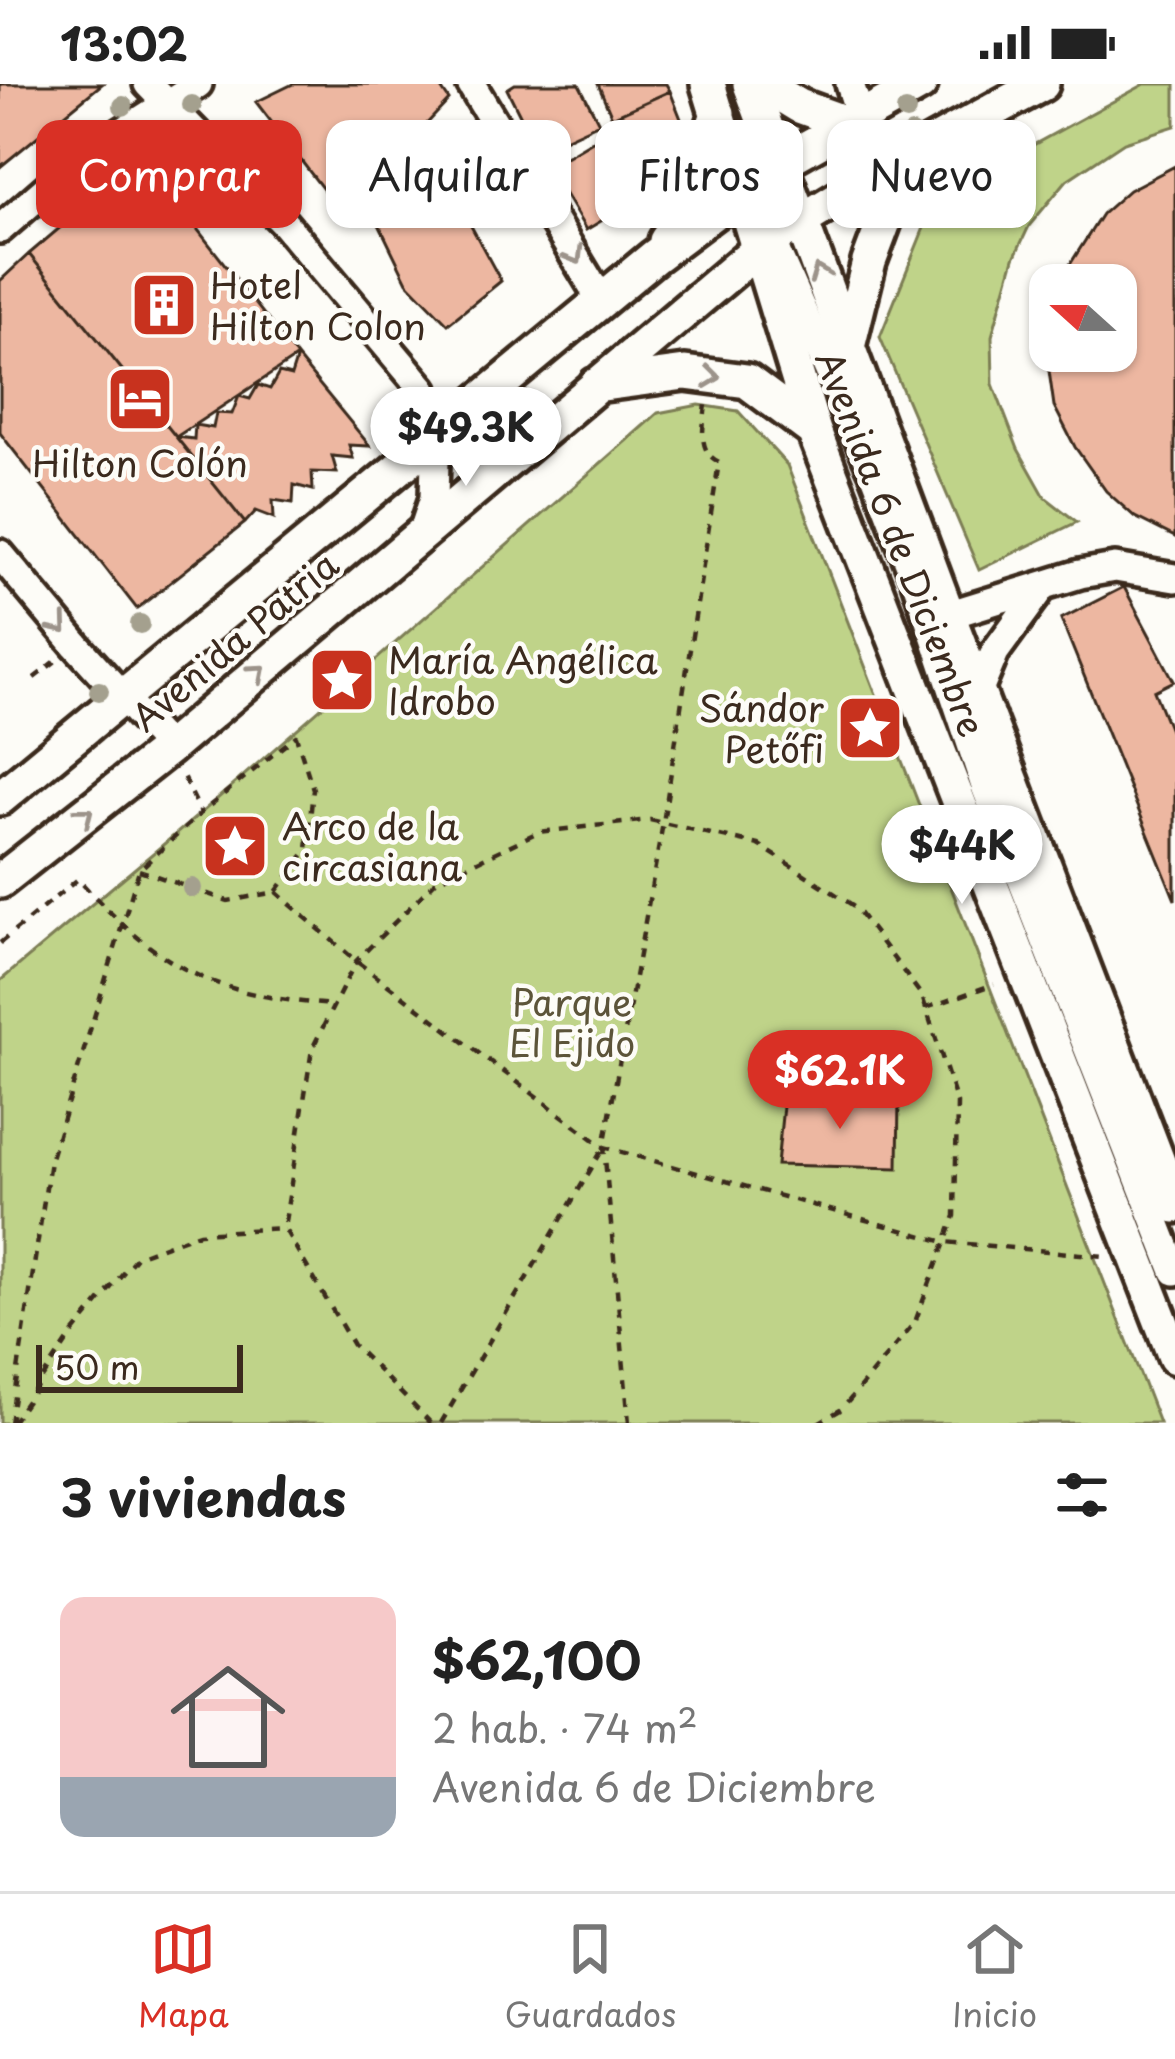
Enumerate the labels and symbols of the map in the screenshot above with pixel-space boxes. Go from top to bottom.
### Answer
one-way arrow [561,243,583,265]
place label: Hotel Hilton Colon [210,257,426,352]
one-way arrow [809,263,834,284]
north arrow [1029,264,1137,372]
building icon: Hotel Hilton Colon [129,270,199,340]
street label: Avenida 6 de Diciembre [803,342,1001,744]
one-way arrow [702,363,722,389]
hotel icon: Hilton Colón [105,364,175,434]
pin: $49.3K [368,387,564,489]
place label: Hilton Colón [32,435,248,489]
street label: Avenida Patria [119,537,350,743]
one-way arrow [45,612,67,634]
place label: María Angélica Idrobo [388,632,658,727]
place icon: María Angélica Idrobo [307,645,377,715]
one-way arrow [244,665,266,686]
place label: Sándor Petőfi [699,680,825,775]
place icon: Sándor Petőfi [835,693,905,763]
place label: Arco de la circasiana [282,798,462,893]
pin: $44K [891,805,1033,907]
one-way arrow [71,808,93,829]
place icon: Arco de la circasiana [200,811,270,881]
park label: Parque El Ejido [509,974,635,1069]
pin: $62.1K [742,1030,938,1132]
scale bar [36,1339,243,1392]

